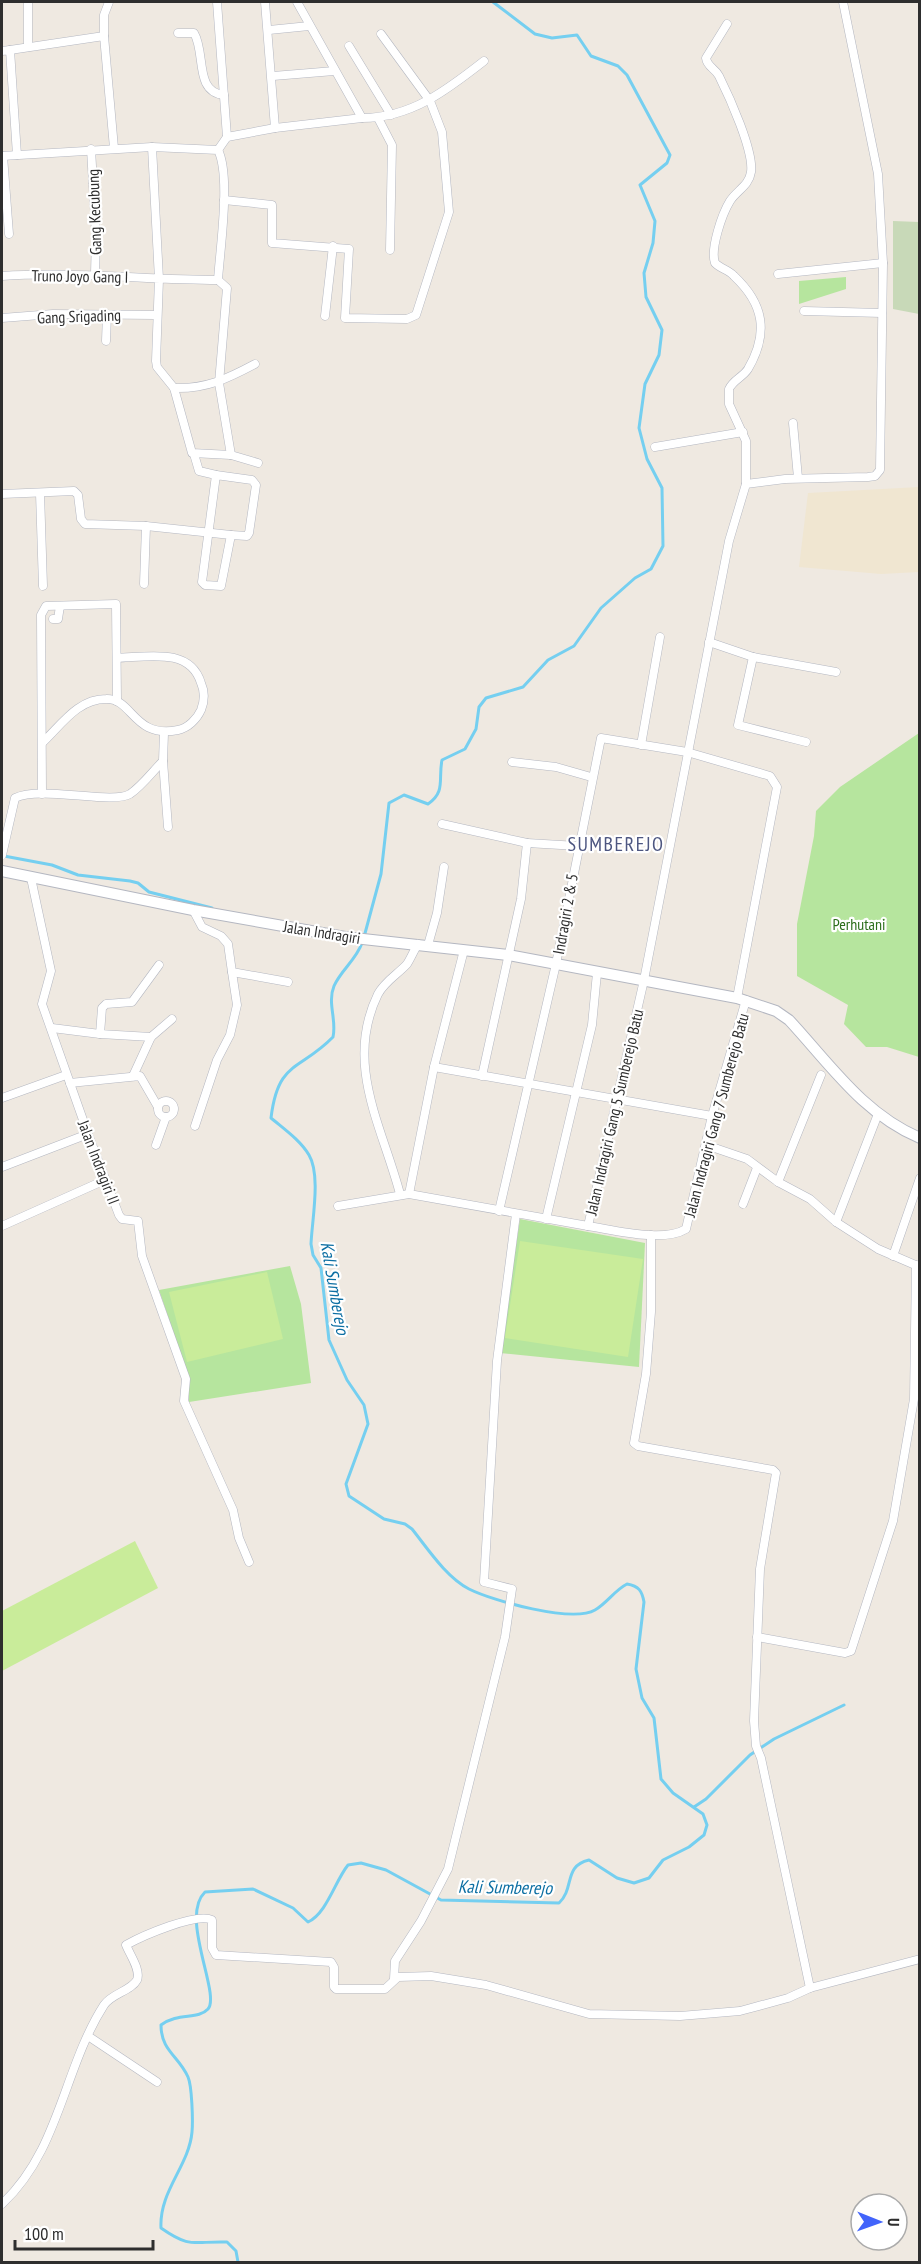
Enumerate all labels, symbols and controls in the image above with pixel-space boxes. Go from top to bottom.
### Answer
street label: Gang Kecubung [83,169,105,255]
street label: Truno Joyo Gang I [31,265,129,287]
street label: Gang Srigading [37,305,121,327]
district label: SUMBEREJO [567,831,665,857]
street label: Indragiri 2 & 5 [548,872,582,956]
park label: Perhutani [832,914,886,934]
street label: Jalan Indragiri [281,916,362,948]
street label: Jalan Indragiri Gang 5 Sumberejo Batu [580,1007,647,1218]
street label: Jalan Indragiri Gang 7 Sumberejo Batu [679,1011,753,1220]
street label: Jalan Indragiri II [73,1116,124,1207]
water label: Kali Sumberejo [316,1240,355,1338]
water label: Kali Sumberejo [458,1875,553,1899]
north arrow [849,2192,909,2252]
scale bar [15,2213,153,2251]
text: U [884,2218,904,2227]
text: 100 m [24,2222,64,2245]

